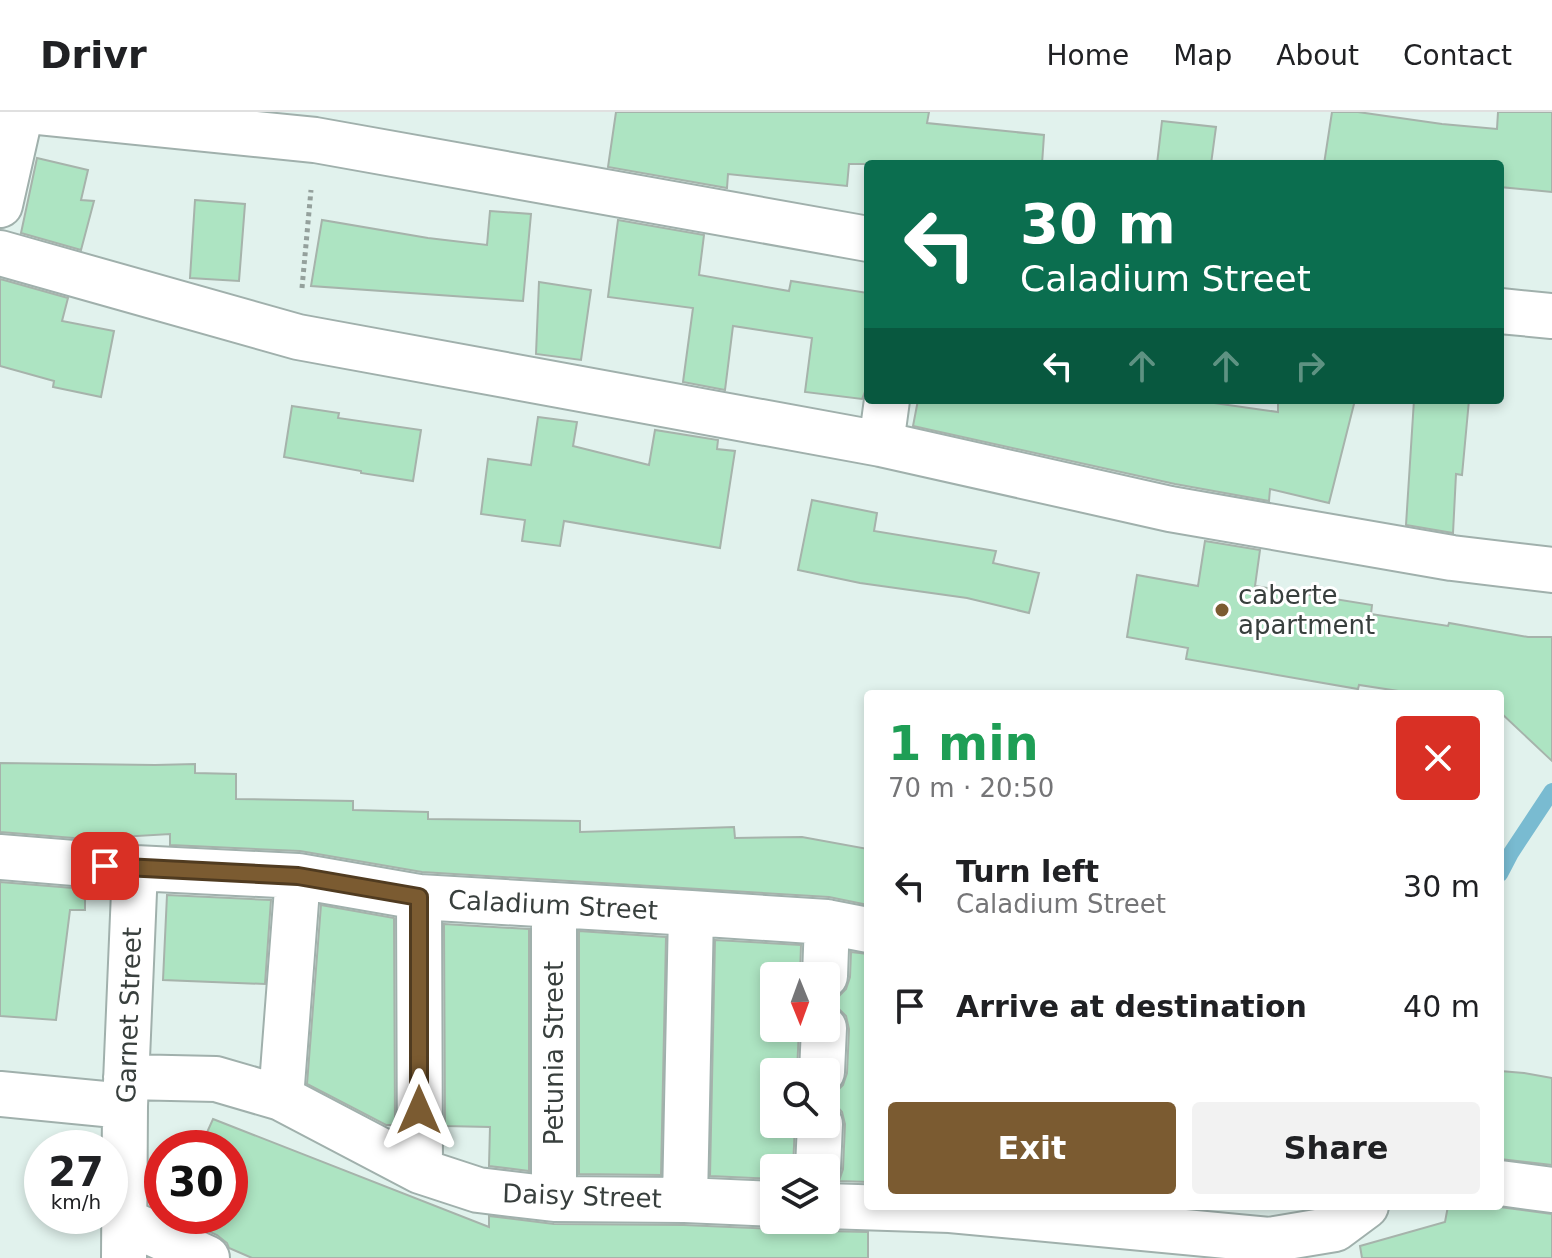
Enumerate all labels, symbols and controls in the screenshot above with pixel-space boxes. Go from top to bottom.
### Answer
text: Drivr [40,33,147,77]
text: Home [1046,39,1129,72]
text: Map [1173,39,1232,72]
text: About [1276,39,1359,72]
text: Contact [1403,39,1512,72]
text: 30 m [1020,191,1176,256]
icon: left [888,192,992,296]
text: Caladium Street [1020,258,1311,299]
icon: left [1036,344,1080,388]
icon: ahead [1120,344,1164,388]
icon: ahead [1204,344,1248,388]
icon: right [1288,344,1332,388]
place label: caberte apartment [1238,580,1375,640]
marker: caberte apartment [1213,601,1231,619]
text: 1 min [888,715,1039,771]
button: close [1396,716,1480,800]
text: 70 m · 20:50 [888,773,1054,803]
pin [71,832,139,900]
icon: arrive [83,844,127,888]
text: Turn left [956,854,1099,889]
icon: left [888,864,932,908]
text: 30 m [1403,869,1480,904]
street label: Caladium Street [447,885,659,925]
text: Caladium Street [956,889,1166,919]
street label: Garnet Street [111,926,147,1104]
street label: Petunia Street [539,961,569,1145]
north arrow [760,962,840,1042]
map controls [760,962,840,1234]
icon: arrive [888,984,932,1028]
text: Arrive at destination [956,989,1307,1024]
text: 40 m [1403,989,1480,1024]
button: search [760,1058,840,1138]
position arrow [377,1068,461,1152]
button: Exit [888,1102,1176,1194]
button: Share [1192,1102,1480,1194]
speed limit sign: 30 [144,1130,248,1234]
text: 27 [48,1149,104,1195]
button: layers [760,1154,840,1234]
street label: Daisy Street [502,1178,662,1214]
text: km/h [51,1190,101,1214]

